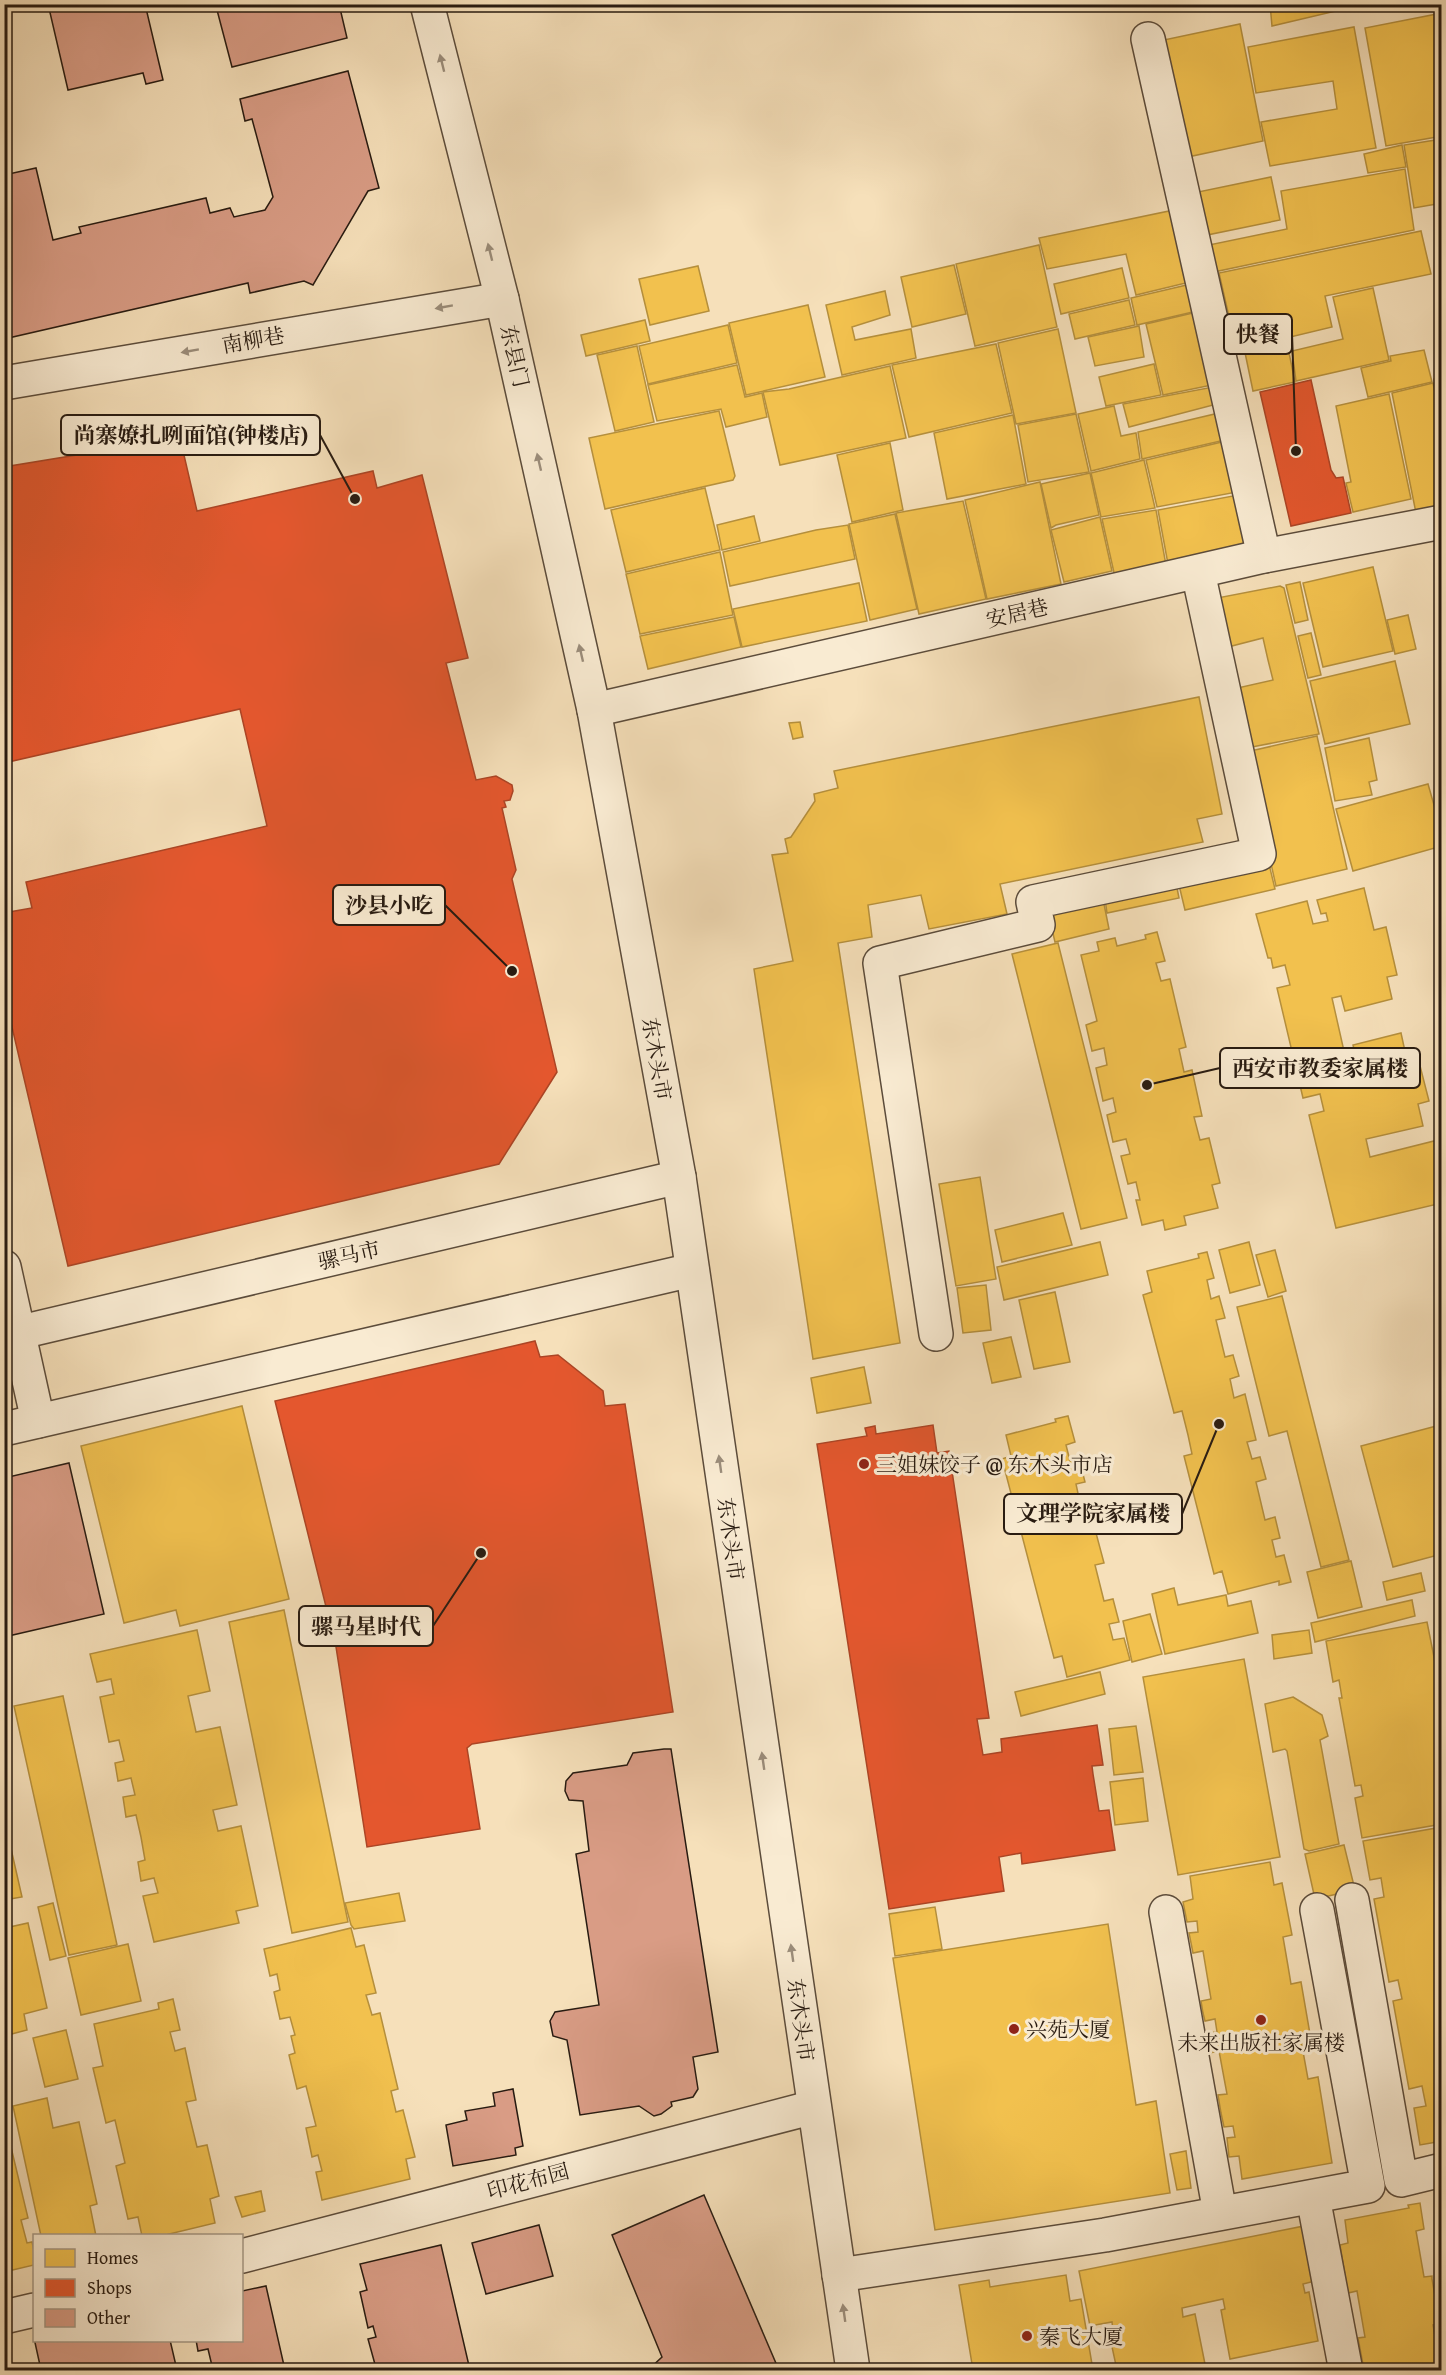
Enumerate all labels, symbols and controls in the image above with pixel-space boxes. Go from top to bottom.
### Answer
one-way arrow [437,54,447,72]
one-way arrow [485,243,495,261]
one-way arrow [435,303,454,312]
callout: 快餐 [1224,314,1292,354]
text: 快餐 [1236,318,1280,350]
street label: 南柳巷 [219,319,287,361]
street label: 东县门 [493,322,537,390]
one-way arrow [180,347,199,356]
callout: 尚寨嫽扎咧面馆(钟楼店) [61,415,320,455]
text: 尚寨嫽扎咧面馆(钟楼店) [74,419,308,451]
one-way arrow [533,453,543,472]
street label: 安居巷 [983,591,1051,635]
one-way arrow [576,643,585,662]
callout: 沙县小吃 [333,885,445,925]
text: 沙县小吃 [345,889,433,921]
street label: 东木头市 [634,1015,680,1103]
callout: 西安市教委家属楼 [1220,1048,1420,1088]
text: 西安市教委家属楼 [1232,1052,1408,1084]
street label: 骡马市 [315,1233,383,1277]
place label: 三姐妹饺子 @ 东木头市店 [876,1449,1113,1480]
one-way arrow [716,1454,725,1473]
marker: 三姐妹饺子 @ 东木头市店 [857,1457,871,1471]
callout: 文理学院家属楼 [1004,1494,1182,1534]
street label: 东木头市 [710,1495,752,1583]
text: 文理学院家属楼 [1016,1497,1170,1529]
callout: 骡马星时代 [299,1606,433,1646]
text: 骡马星时代 [311,1610,421,1642]
one-way arrow [759,1751,768,1770]
one-way arrow [787,1944,796,1963]
street label: 东木头市 [780,1976,822,2064]
marker: 未来出版社家属楼 [1254,2013,1268,2027]
place label: 兴苑大厦 [1026,2014,1110,2045]
marker: 兴苑大厦 [1007,2022,1021,2036]
place label: 未来出版社家属楼 [1177,2027,1345,2058]
street label: 印花布园 [483,2155,573,2207]
legend [33,2234,243,2342]
text: Homes [87,2244,138,2271]
text: Shops [87,2274,132,2301]
one-way arrow [840,2303,849,2322]
text: Other [87,2304,131,2331]
place label: 秦飞大厦 [1039,2321,1123,2352]
marker: 秦飞大厦 [1020,2329,1034,2343]

